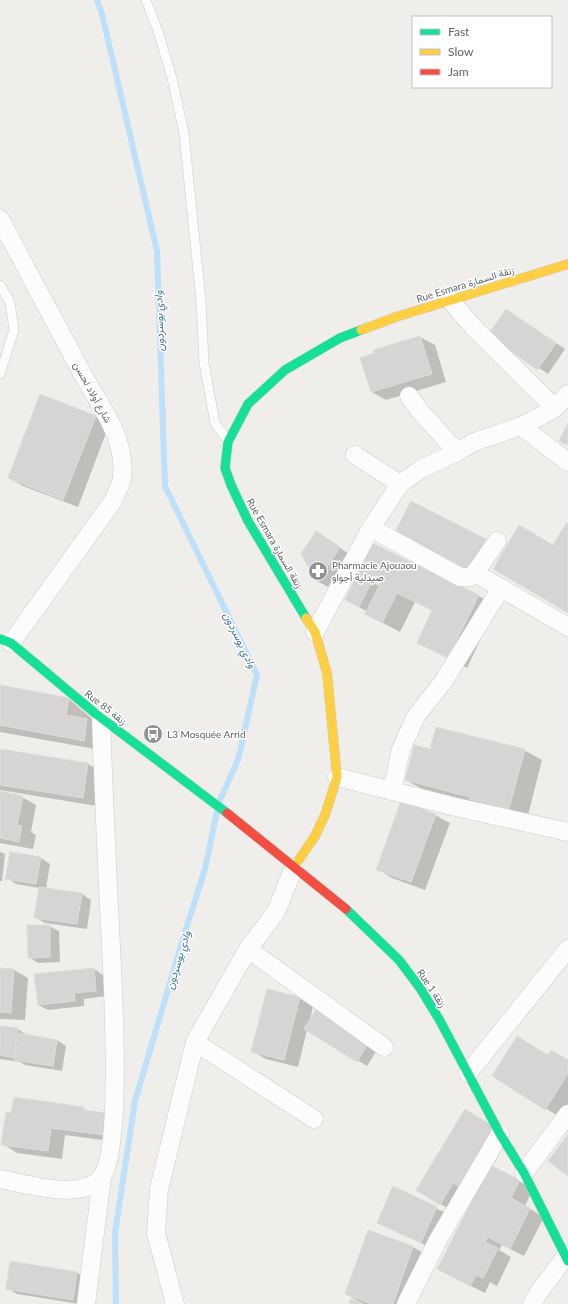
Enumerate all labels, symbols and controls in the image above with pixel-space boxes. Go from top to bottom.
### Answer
legend [412,16,552,88]
text: Fast [448,24,470,39]
text: Slow [448,44,474,59]
text: Jam [448,64,469,79]
street label: Rue Esmara زنقة السمارة [415,263,516,306]
water label: وادي بوسردون [151,290,169,352]
street label: شارع أولاد لحسن [70,359,115,425]
street label: Rue Esmara زنقة السمارة [244,496,306,590]
place label: Pharmacie Ajouaou صيدلية أجواو [332,559,417,584]
pharmacy icon: Pharmacie Ajouaou صيدلية أجواو [307,560,329,582]
water label: وادي بوسردون [219,610,260,671]
street label: Rue 85 زنقة [82,687,129,728]
bus stop icon: L3 Mosquée Arrid [142,723,164,745]
place label: L3 Mosquée Arrid [167,728,246,740]
water label: وادي بوسردون [162,929,196,992]
street label: Rue زنقة 1 [414,967,449,1010]

